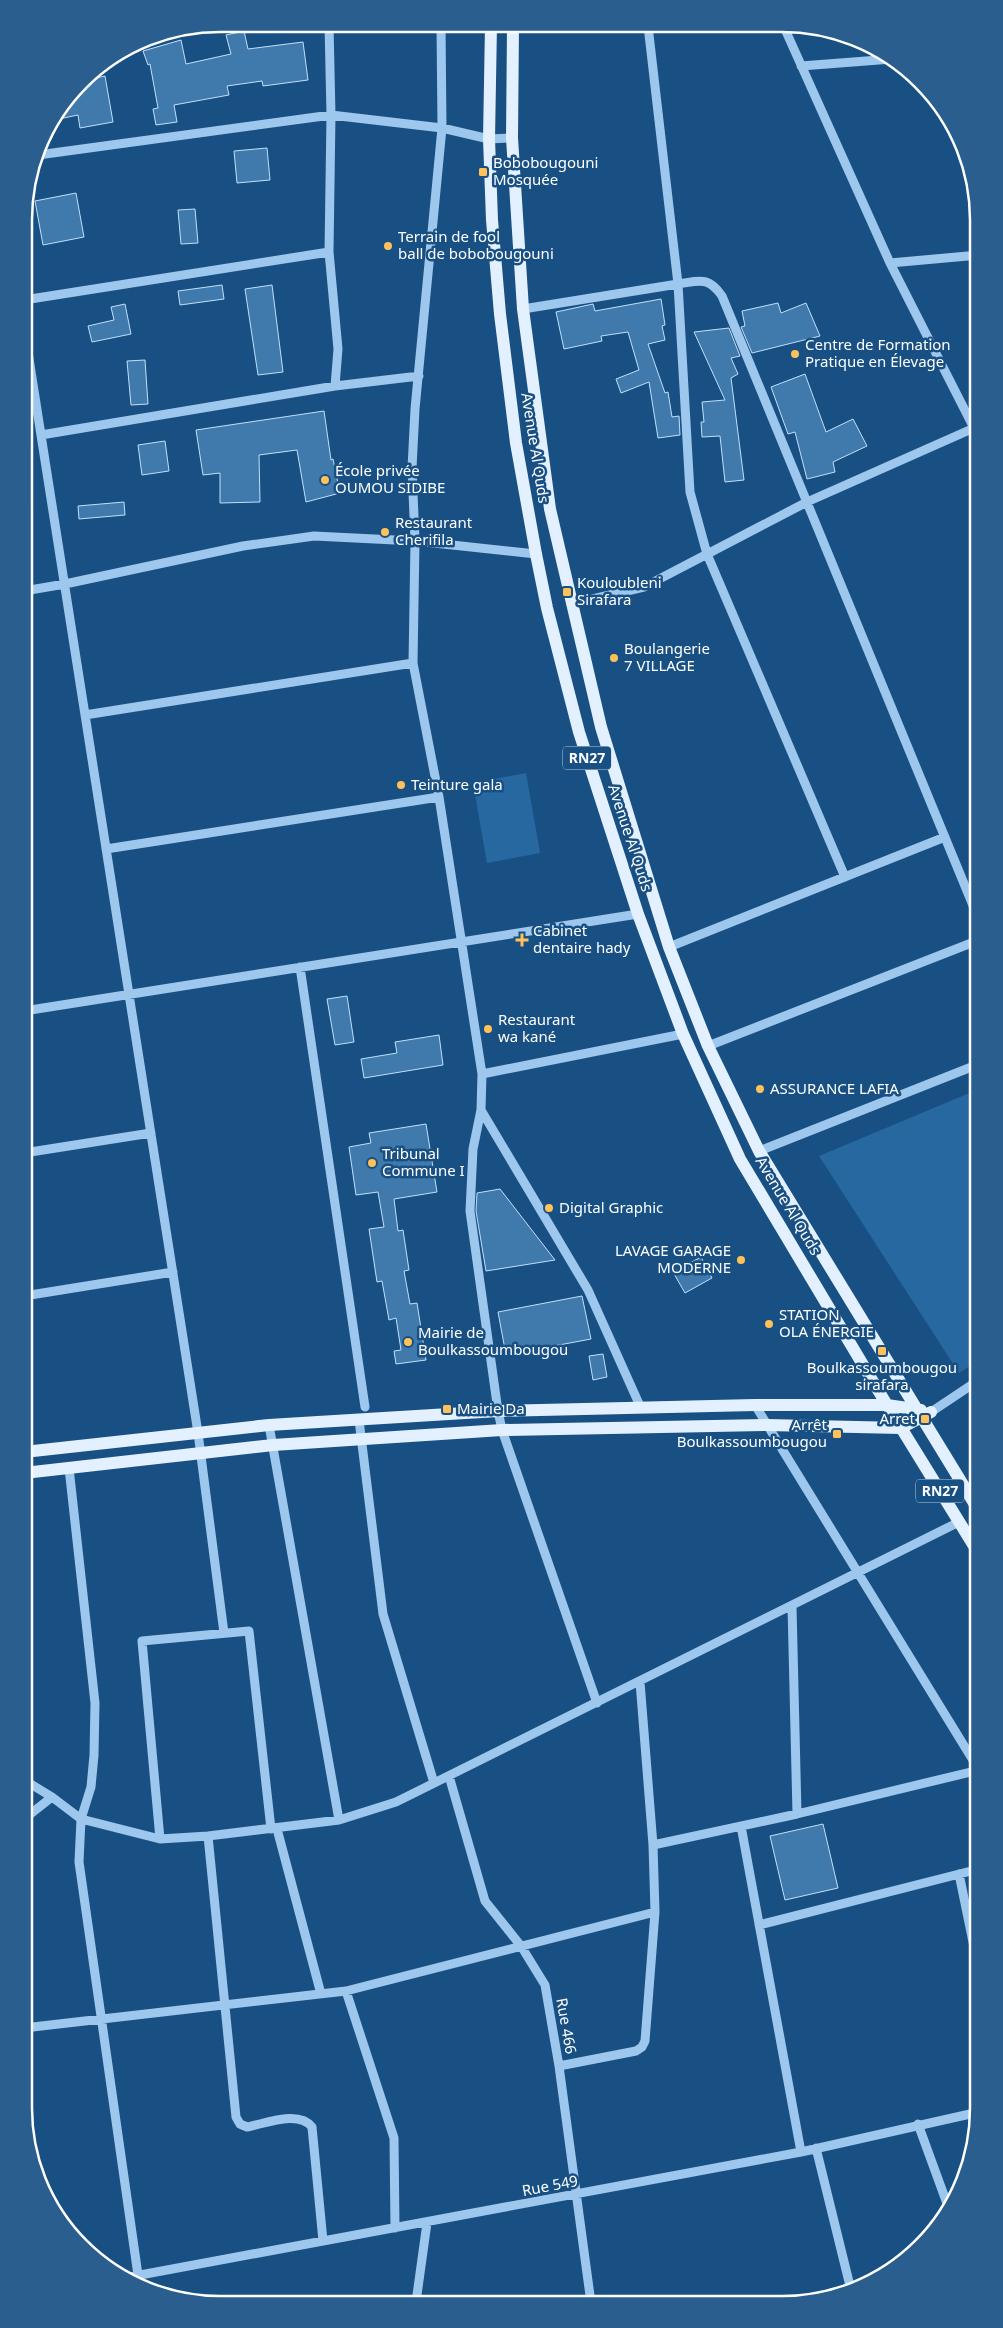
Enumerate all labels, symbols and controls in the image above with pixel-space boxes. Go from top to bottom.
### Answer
place label: Bobobougouni Mosquée [493,152,598,189]
marker: Bobobougouni Mosquée [477,166,489,178]
place label: Terrain de fool ball de bobobougouni [398,226,554,263]
marker: Terrain de fool ball de bobobougouni [382,240,394,252]
place label: Centre de Formation Pratique en Élevage [805,334,951,371]
marker: Centre de Formation Pratique en Élevage [789,348,801,360]
street label: Avenue Al Quds [517,391,555,504]
place label: École privée OUMOU SIDIBE [335,460,445,497]
marker: École privée OUMOU SIDIBE [319,474,331,486]
place label: Restaurant Cherifila [395,512,473,549]
marker: Restaurant Cherifila [379,526,391,538]
place label: Kouloubleni Sirafara [577,572,662,609]
marker: Kouloubleni Sirafara [561,586,573,598]
place label: Boulangerie 7 VILLAGE [624,638,710,675]
marker: Boulangerie 7 VILLAGE [608,652,620,664]
road number: RN27 [563,746,611,770]
place label: Teinture gala [411,774,503,794]
marker: Teinture gala [395,779,407,791]
street label: Avenue Al Quds [604,782,658,894]
place label: Cabinet dentaire hady [533,920,631,957]
marker: Cabinet dentaire hady [515,933,529,947]
place label: Restaurant wa kané [498,1009,576,1046]
marker: Restaurant wa kané [482,1023,494,1035]
place label: ASSURANCE LAFIA [770,1078,899,1098]
marker: ASSURANCE LAFIA [754,1083,766,1095]
place label: Tribunal Commune I [382,1143,465,1180]
street label: Avenue Al Quds [752,1153,826,1258]
marker: Tribunal Commune I [366,1157,378,1169]
place label: Digital Graphic [559,1197,663,1217]
marker: Digital Graphic [543,1202,555,1214]
place label: LAVAGE GARAGE MODERNE [615,1240,731,1277]
marker: LAVAGE GARAGE MODERNE [735,1254,747,1266]
place label: STATION OLA ÉNERGIE [779,1304,874,1341]
marker: STATION OLA ÉNERGIE [763,1318,775,1330]
place label: Mairie de Boulkassoumbougou [418,1322,568,1359]
marker: Mairie de Boulkassoumbougou [402,1336,414,1348]
marker: Boulkassoumbougou sirafara [876,1345,888,1357]
place label: Boulkassoumbougou sirafara [807,1357,957,1394]
place label: Mairie Da [457,1398,525,1418]
marker: Mairie Da [441,1403,453,1415]
place label: Arret [879,1408,916,1428]
marker: Arret [919,1413,931,1425]
place label: Arrêt Boulkassoumbougou [677,1414,828,1451]
marker: Arrêt Boulkassoumbougou [831,1428,843,1440]
road number: RN27 [916,1480,964,1502]
street label: Rue 466 [552,1996,582,2055]
street label: Rue 549 [520,2170,580,2200]

